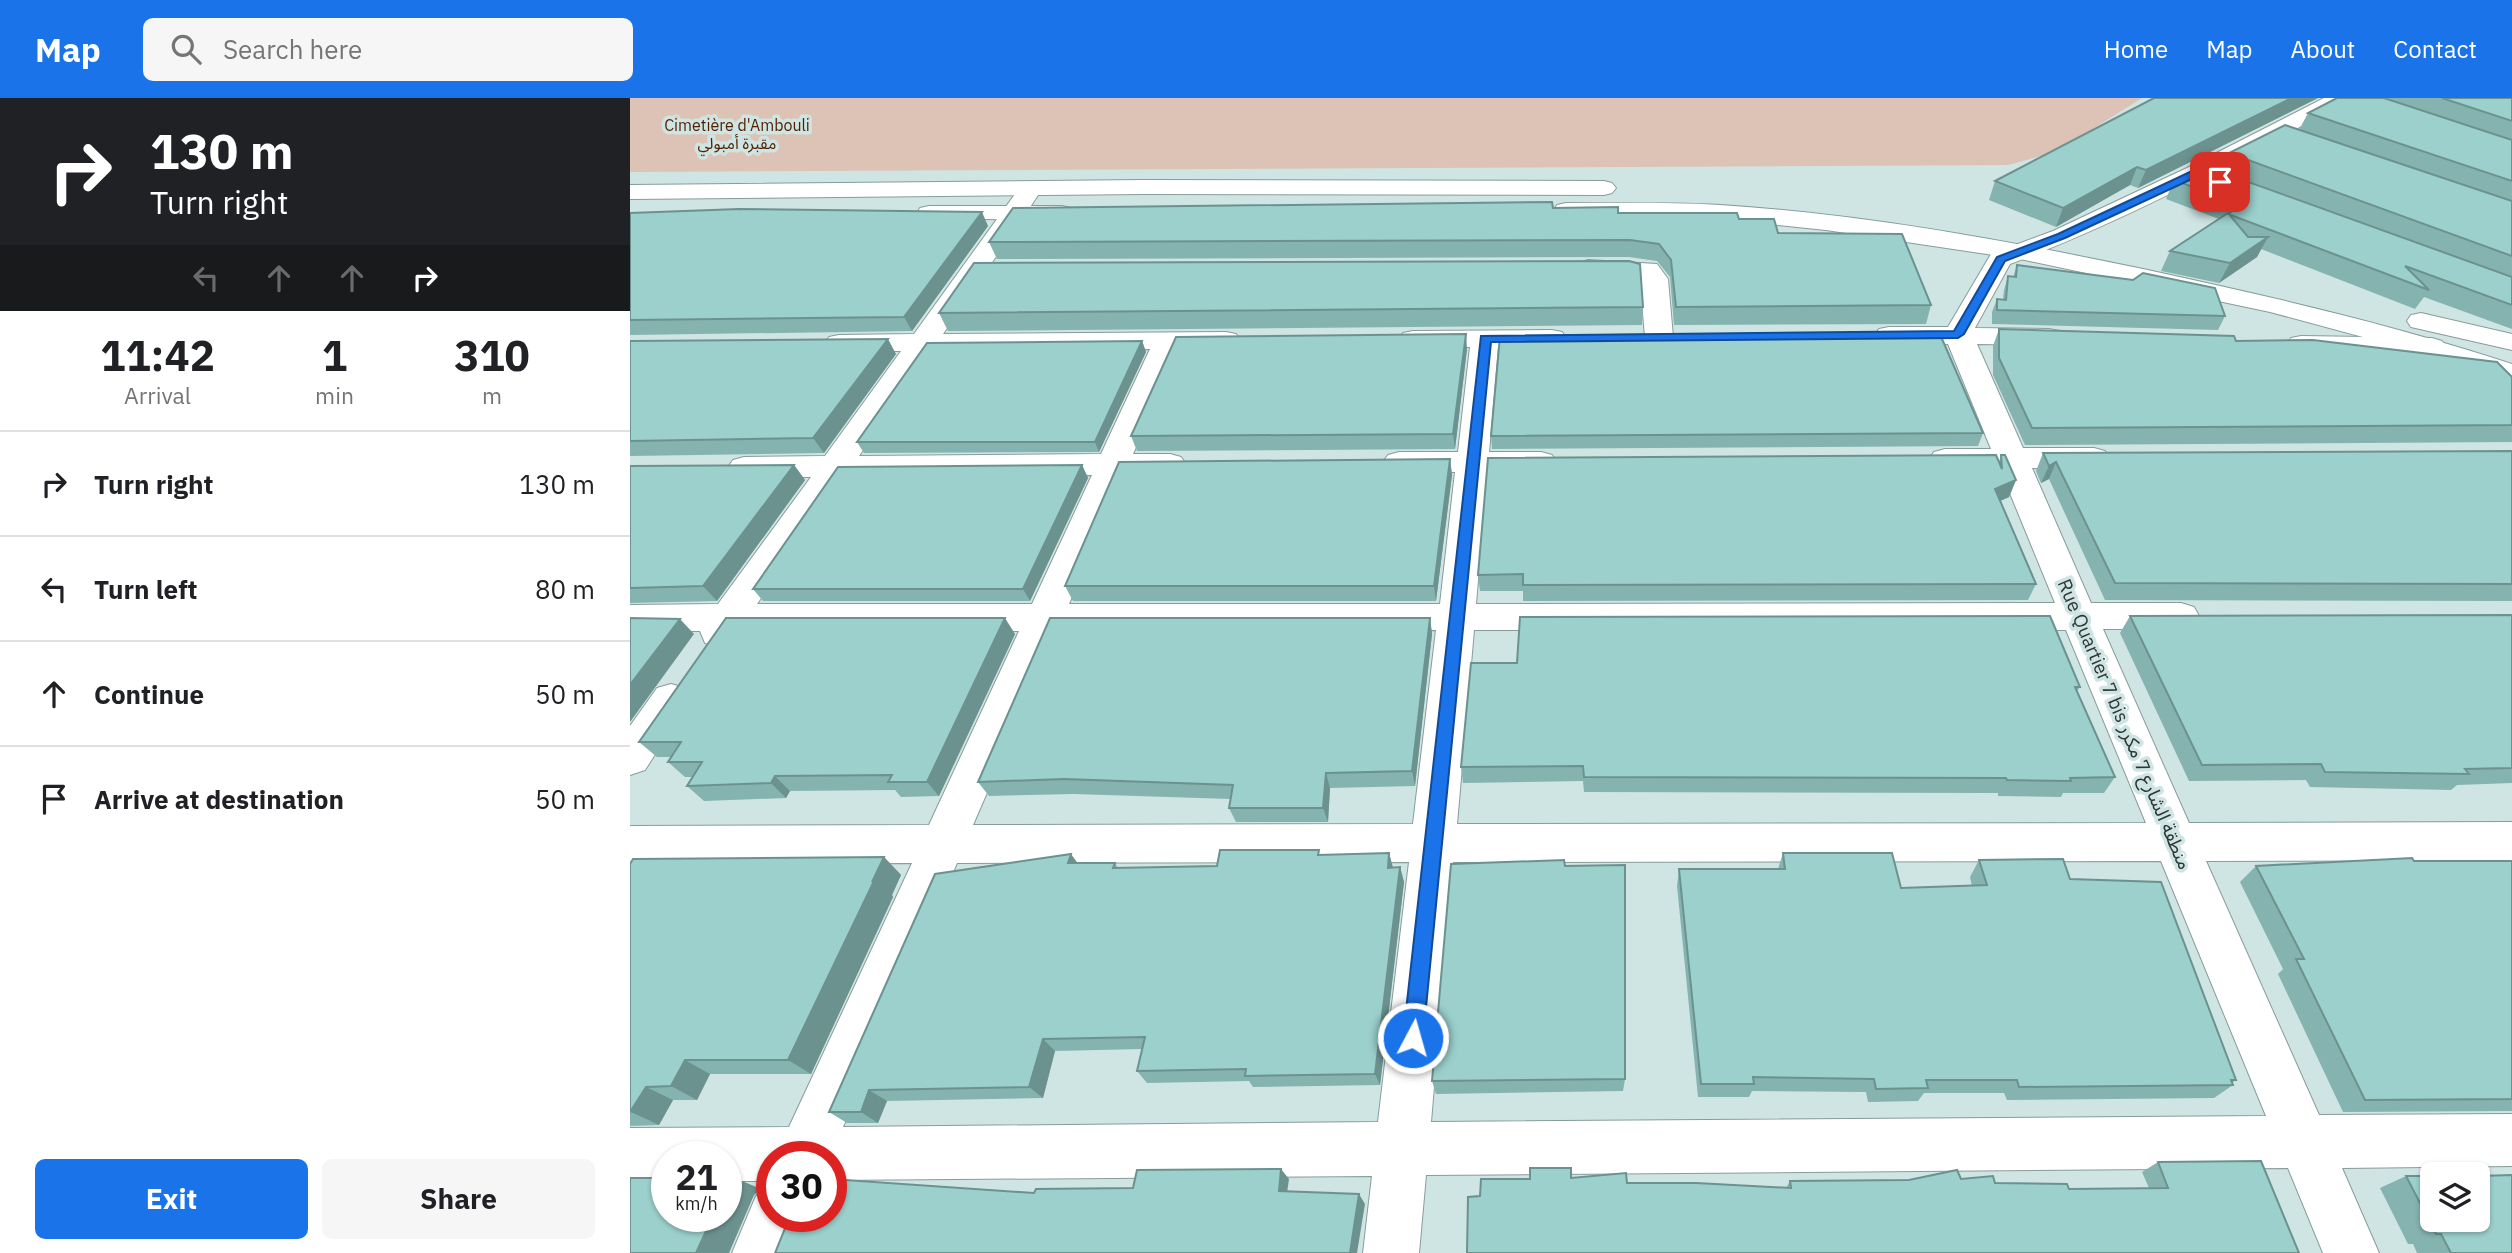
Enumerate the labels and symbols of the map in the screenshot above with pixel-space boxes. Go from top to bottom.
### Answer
park label: Cimetière d'Ambouli مقبرة أمبولي [664,115,810,156]
pin [2190,152,2250,212]
street label: Rue Quartier 7 bis منطقة الشارع 7 مكرر [2051,575,2197,874]
position arrow [1376,1001,1450,1075]
speed limit sign: 30 [756,1141,847,1232]

